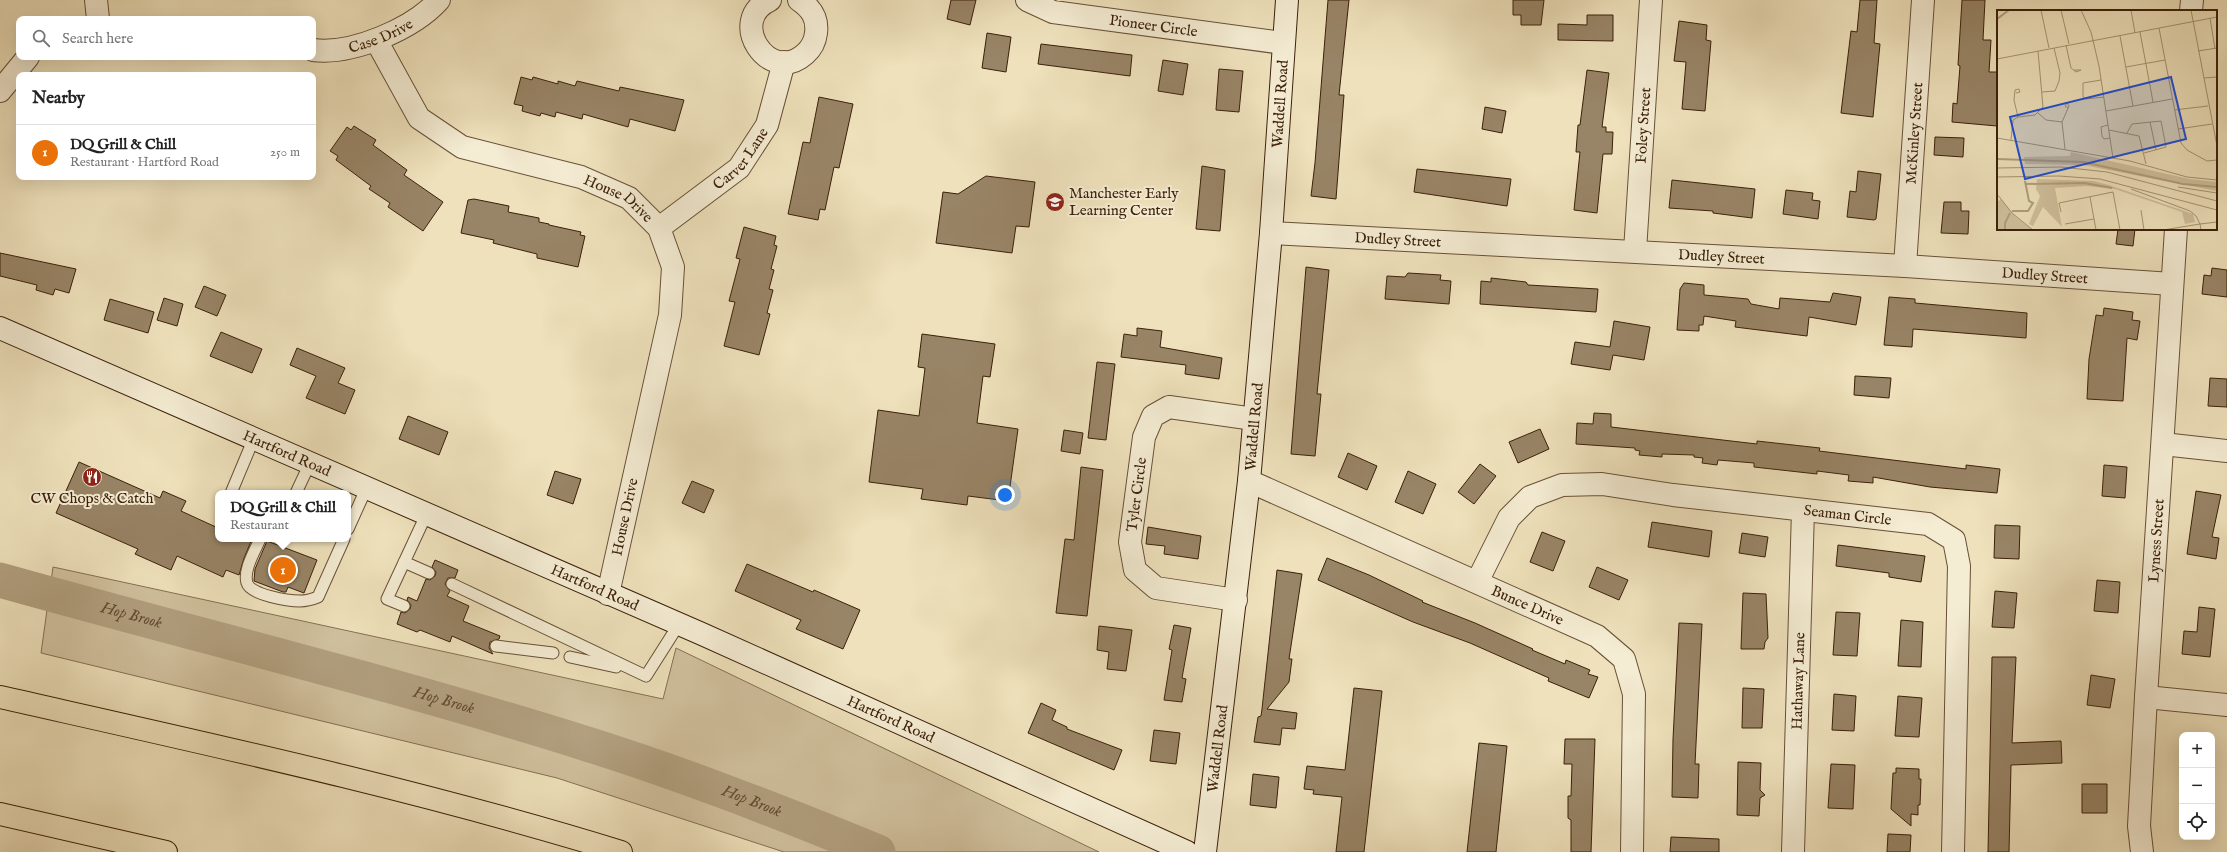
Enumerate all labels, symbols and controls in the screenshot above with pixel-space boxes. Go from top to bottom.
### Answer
street label: Pioneer Circle [1108,10,1199,41]
inset map [1997,10,2217,230]
street label: Case Drive [347,14,416,57]
search box [16,16,316,60]
icon: search [30,27,52,49]
text: Search here [62,29,133,48]
street label: Waddell Road [1267,58,1292,149]
street label: McKinley Street [1901,82,1927,185]
street label: Foley Street [1631,87,1655,164]
text: Nearby [32,88,85,109]
street label: Carver Lane [709,124,772,194]
text: DQ Grill & Chill [70,135,176,154]
text: 1 [43,144,47,161]
text: 250 m [270,144,300,161]
text: Restaurant · Hartford Road [70,154,219,171]
street label: House Drive [581,170,657,226]
place label: Manchester Early Learning Center [1069,184,1179,220]
school or university icon: Manchester Early Learning Center [1044,191,1066,213]
street label: Dudley Street [1354,228,1442,251]
street label: Dudley Street [1678,245,1765,268]
street label: Dudley Street [2001,263,2089,288]
street label: Waddell Road [1240,381,1267,472]
street label: Hartford Road [240,426,335,481]
street label: Tyler Circle [1122,456,1151,533]
restaurant icon: CW Chops & Catch [81,466,103,488]
street label: House Drive [608,476,643,558]
your location [995,485,1015,505]
place label: CW Chops & Catch [30,489,154,508]
popup [215,490,351,542]
text: DQ Grill & Chill [230,498,336,517]
street label: Lyness Street [2144,498,2168,583]
street label: Seaman Circle [1803,500,1892,529]
text: Restaurant [230,517,289,534]
pin: 1 [270,555,296,585]
street label: Hartford Road [548,560,643,615]
street label: Bunce Drive [1488,581,1567,630]
water label: Hop Brook [97,598,165,634]
street label: Hathaway Lane [1787,632,1809,730]
water label: Hop Brook [410,683,477,719]
street label: Hartford Road [844,691,939,747]
street label: Waddell Road [1203,703,1232,794]
map controls [2179,732,2215,840]
button: + [2179,732,2215,768]
button: − [2179,768,2215,804]
water label: Hop Brook [718,781,785,823]
button: locate [2179,804,2215,840]

